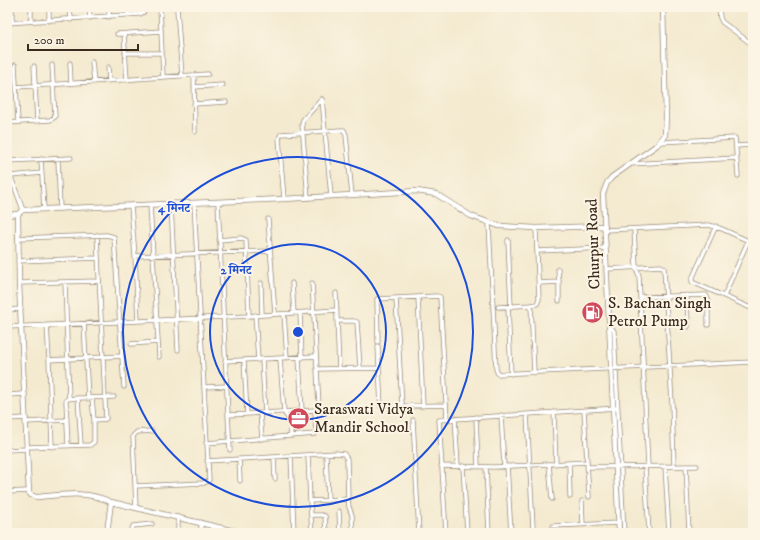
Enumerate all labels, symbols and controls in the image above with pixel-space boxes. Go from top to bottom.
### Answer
scale bar [28,26,138,52]
text: 200 m [34,33,64,48]
street label: Churpur Road [581,198,605,290]
text: 4 मिनट [157,201,191,216]
text: 2 मिनट [220,263,253,278]
place label: S. Bachan Singh Petrol Pump [608,293,712,331]
fuel station icon: S. Bachan Singh Petrol Pump [580,299,606,325]
centre of rings [291,325,305,339]
place label: Saraswati Vidya Mandir School [314,399,414,437]
office icon: Saraswati Vidya Mandir School [286,405,312,431]

